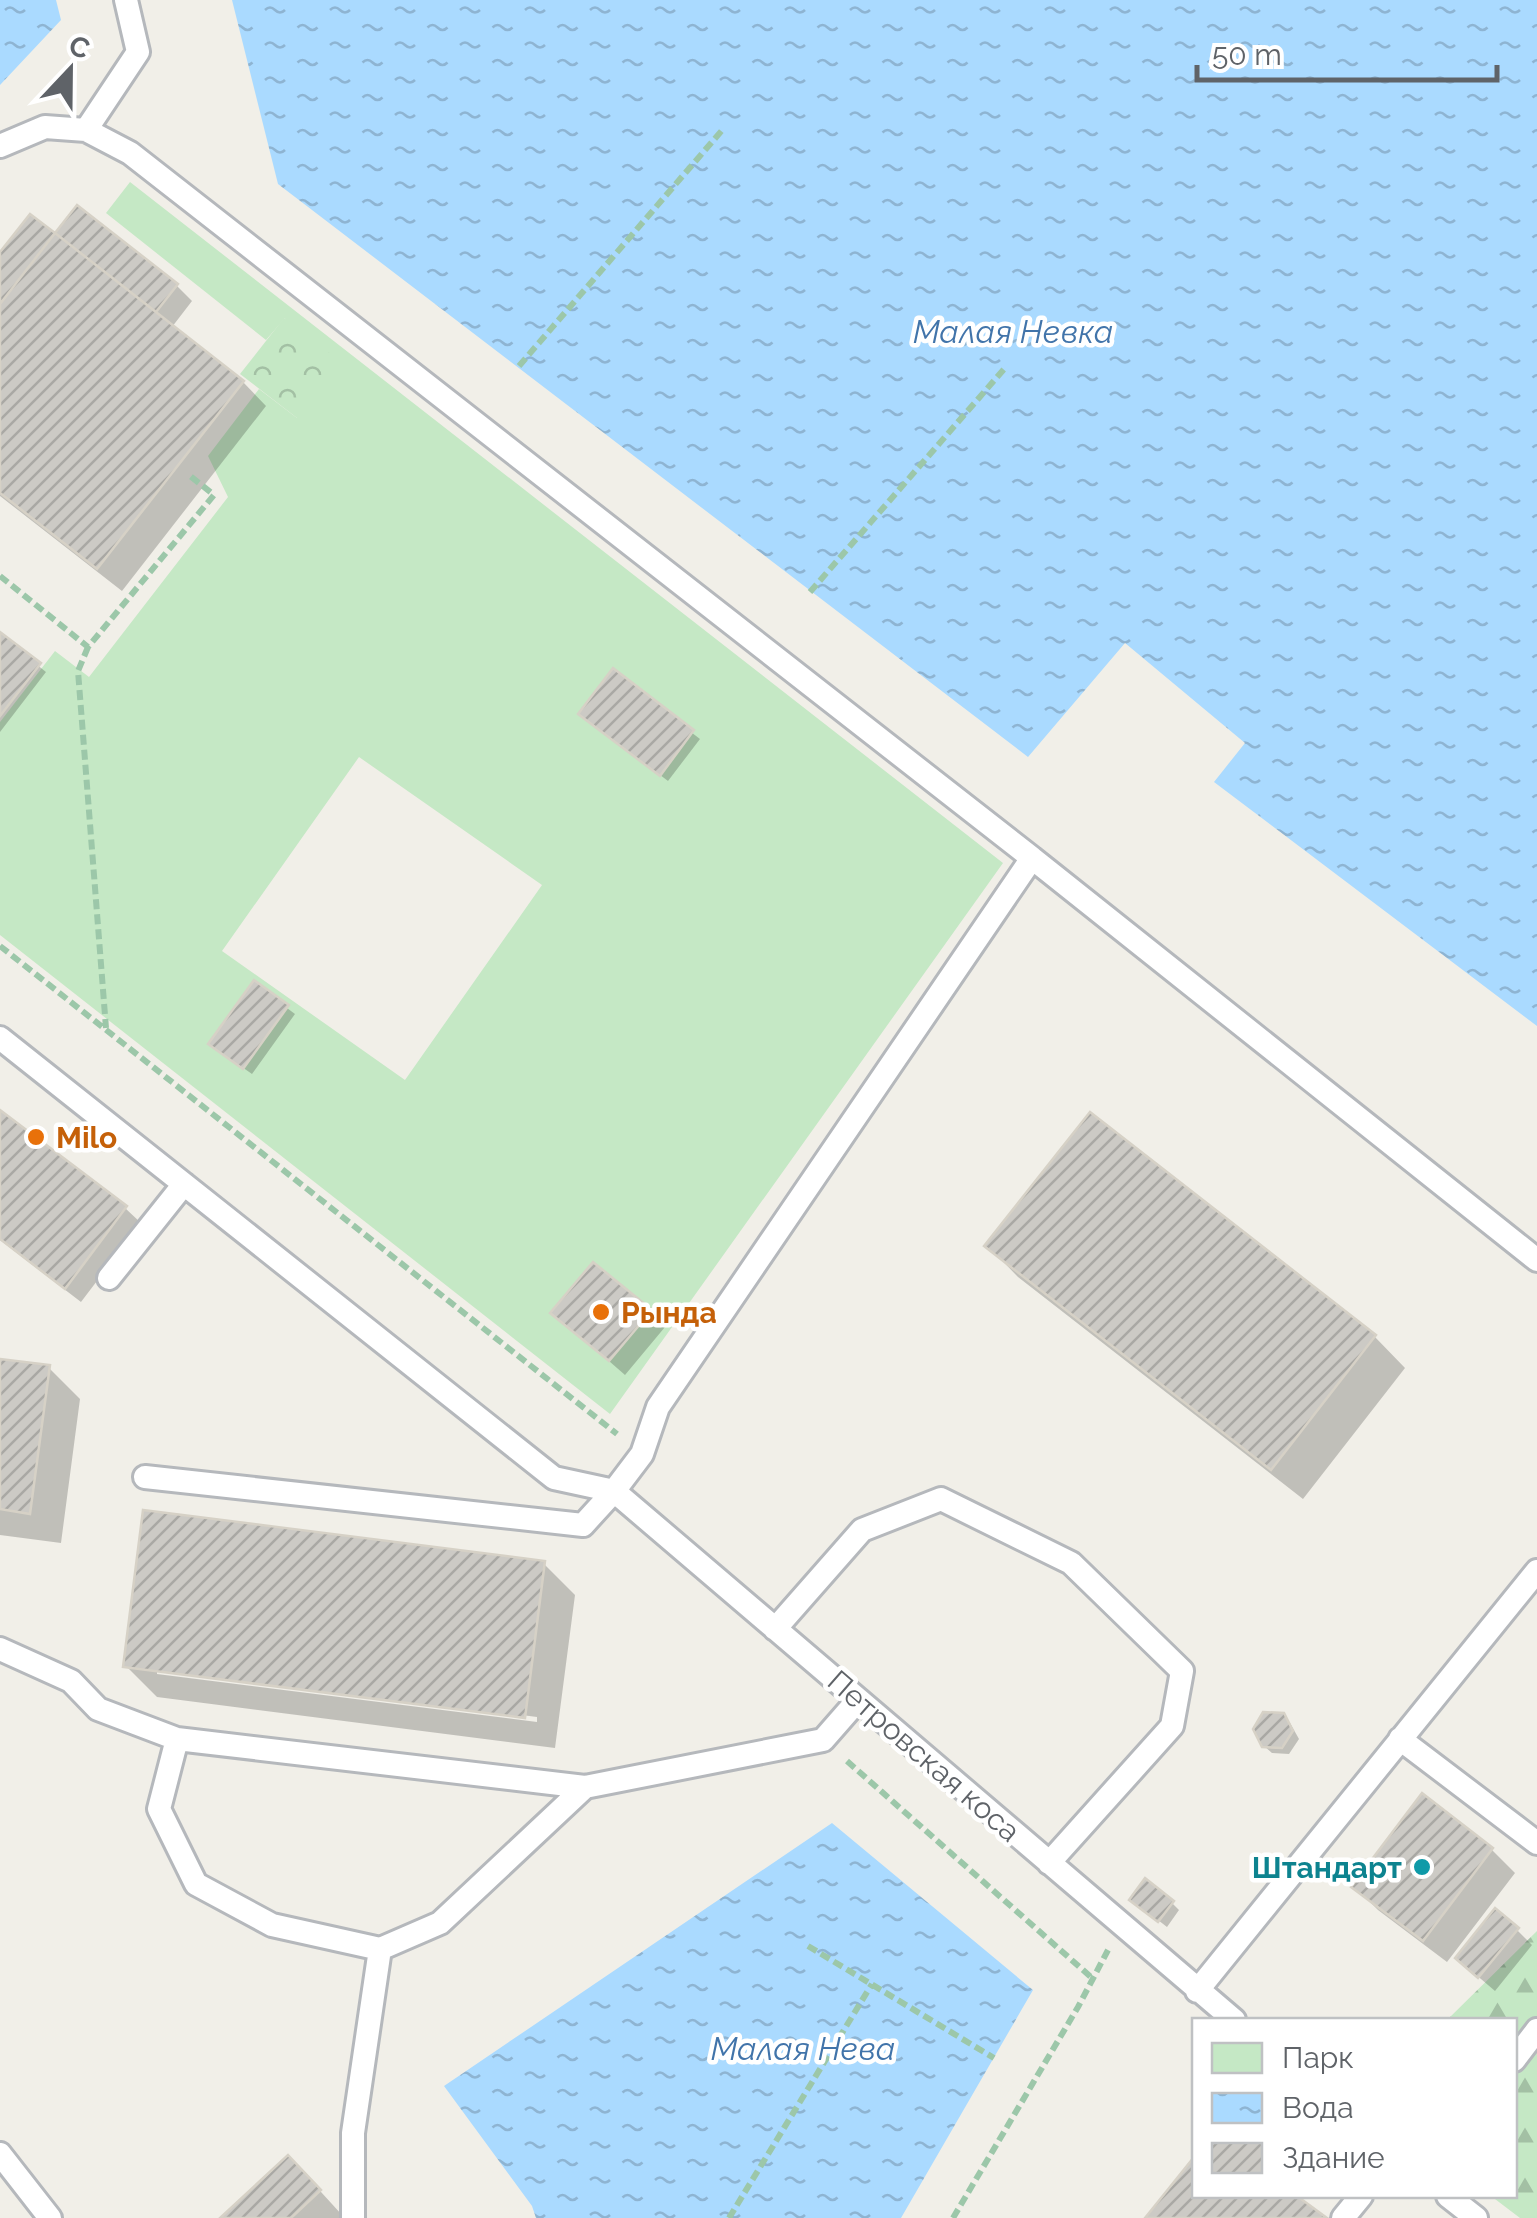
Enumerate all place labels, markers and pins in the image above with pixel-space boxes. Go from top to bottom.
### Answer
place label: Milo [56,1120,117,1155]
marker: Milo [25,1126,47,1148]
place label: Рында [621,1295,717,1330]
marker: Рында [590,1301,612,1323]
place label: Штандарт [1252,1850,1402,1885]
marker: Штандарт [1411,1856,1433,1878]

